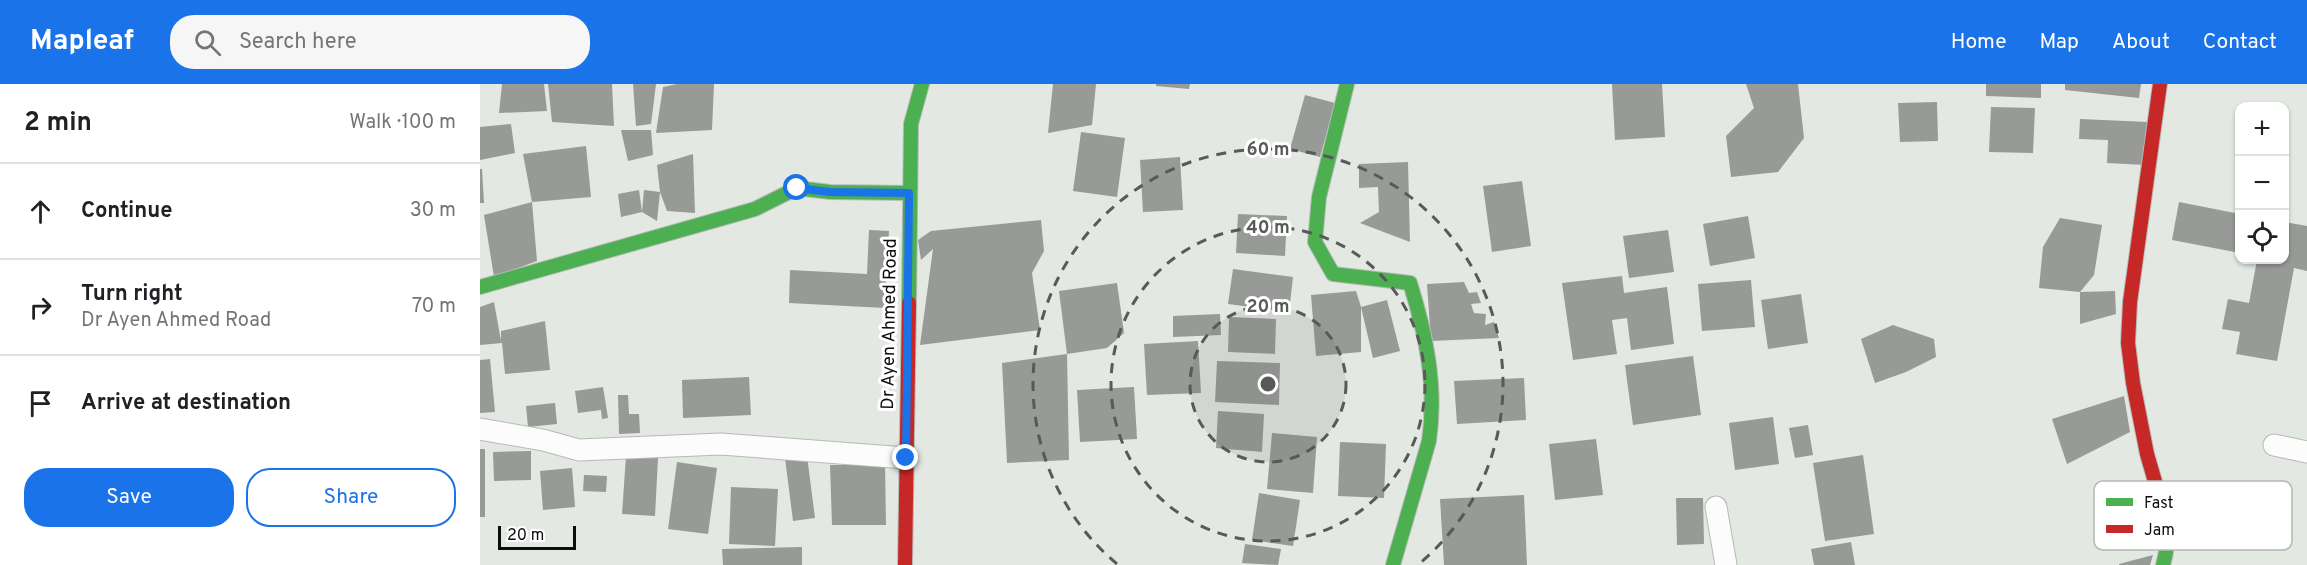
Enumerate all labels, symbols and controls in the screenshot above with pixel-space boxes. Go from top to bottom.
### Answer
search box [170,15,590,69]
text: Mapleaf [30,24,134,60]
icon: search [191,26,224,59]
text: Search here [239,29,357,56]
text: Home [1951,29,2007,56]
text: Map [2040,29,2079,56]
text: About [2112,29,2170,56]
text: Contact [2203,29,2277,56]
map controls [2235,102,2289,264]
button: + [2235,102,2289,156]
text: 2 min [24,107,92,140]
text: Walk · 100 m [349,110,456,136]
text: 60 m [1246,139,1290,162]
button: − [2235,156,2289,210]
route start [783,174,809,200]
icon: ahead [24,195,57,228]
text: Continue [81,198,172,225]
text: 30 m [410,198,456,224]
button: locate [2235,210,2289,264]
text: 40 m [1246,217,1290,240]
street label: Dr Ayen Ahmed Road [877,238,903,410]
text: Turn right [81,281,183,308]
icon: right [24,291,57,324]
text: 70 m [412,294,456,320]
text: 20 m [1246,296,1290,319]
text: Dr Ayen Ahmed Road [81,308,271,334]
centre of rings [1258,374,1278,394]
icon: arrive [24,387,57,420]
text: Arrive at destination [81,390,291,417]
route end [892,444,918,470]
button: Save [24,468,234,527]
button: Share [246,468,456,527]
legend [2094,481,2292,550]
text: Fast [2144,494,2174,514]
text: Jam [2144,521,2175,541]
scale bar [498,523,576,550]
text: 20 m [507,526,544,546]

